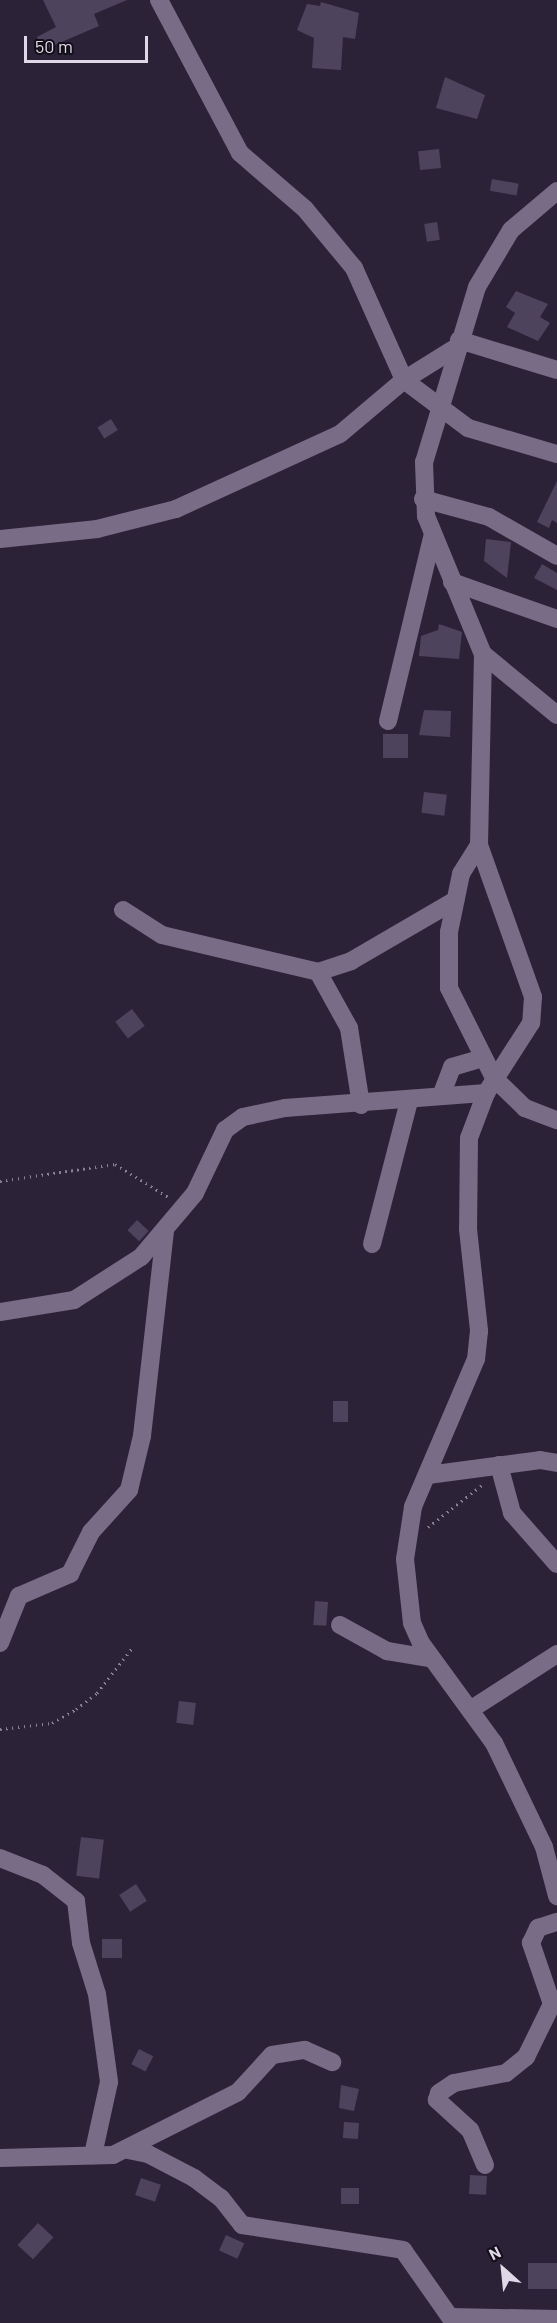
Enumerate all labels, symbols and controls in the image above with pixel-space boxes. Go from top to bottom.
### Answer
scale bar [27,24,152,62]
text: 50 m [35,35,73,57]
north arrow [473,2239,533,2299]
text: N [486,2242,504,2263]

